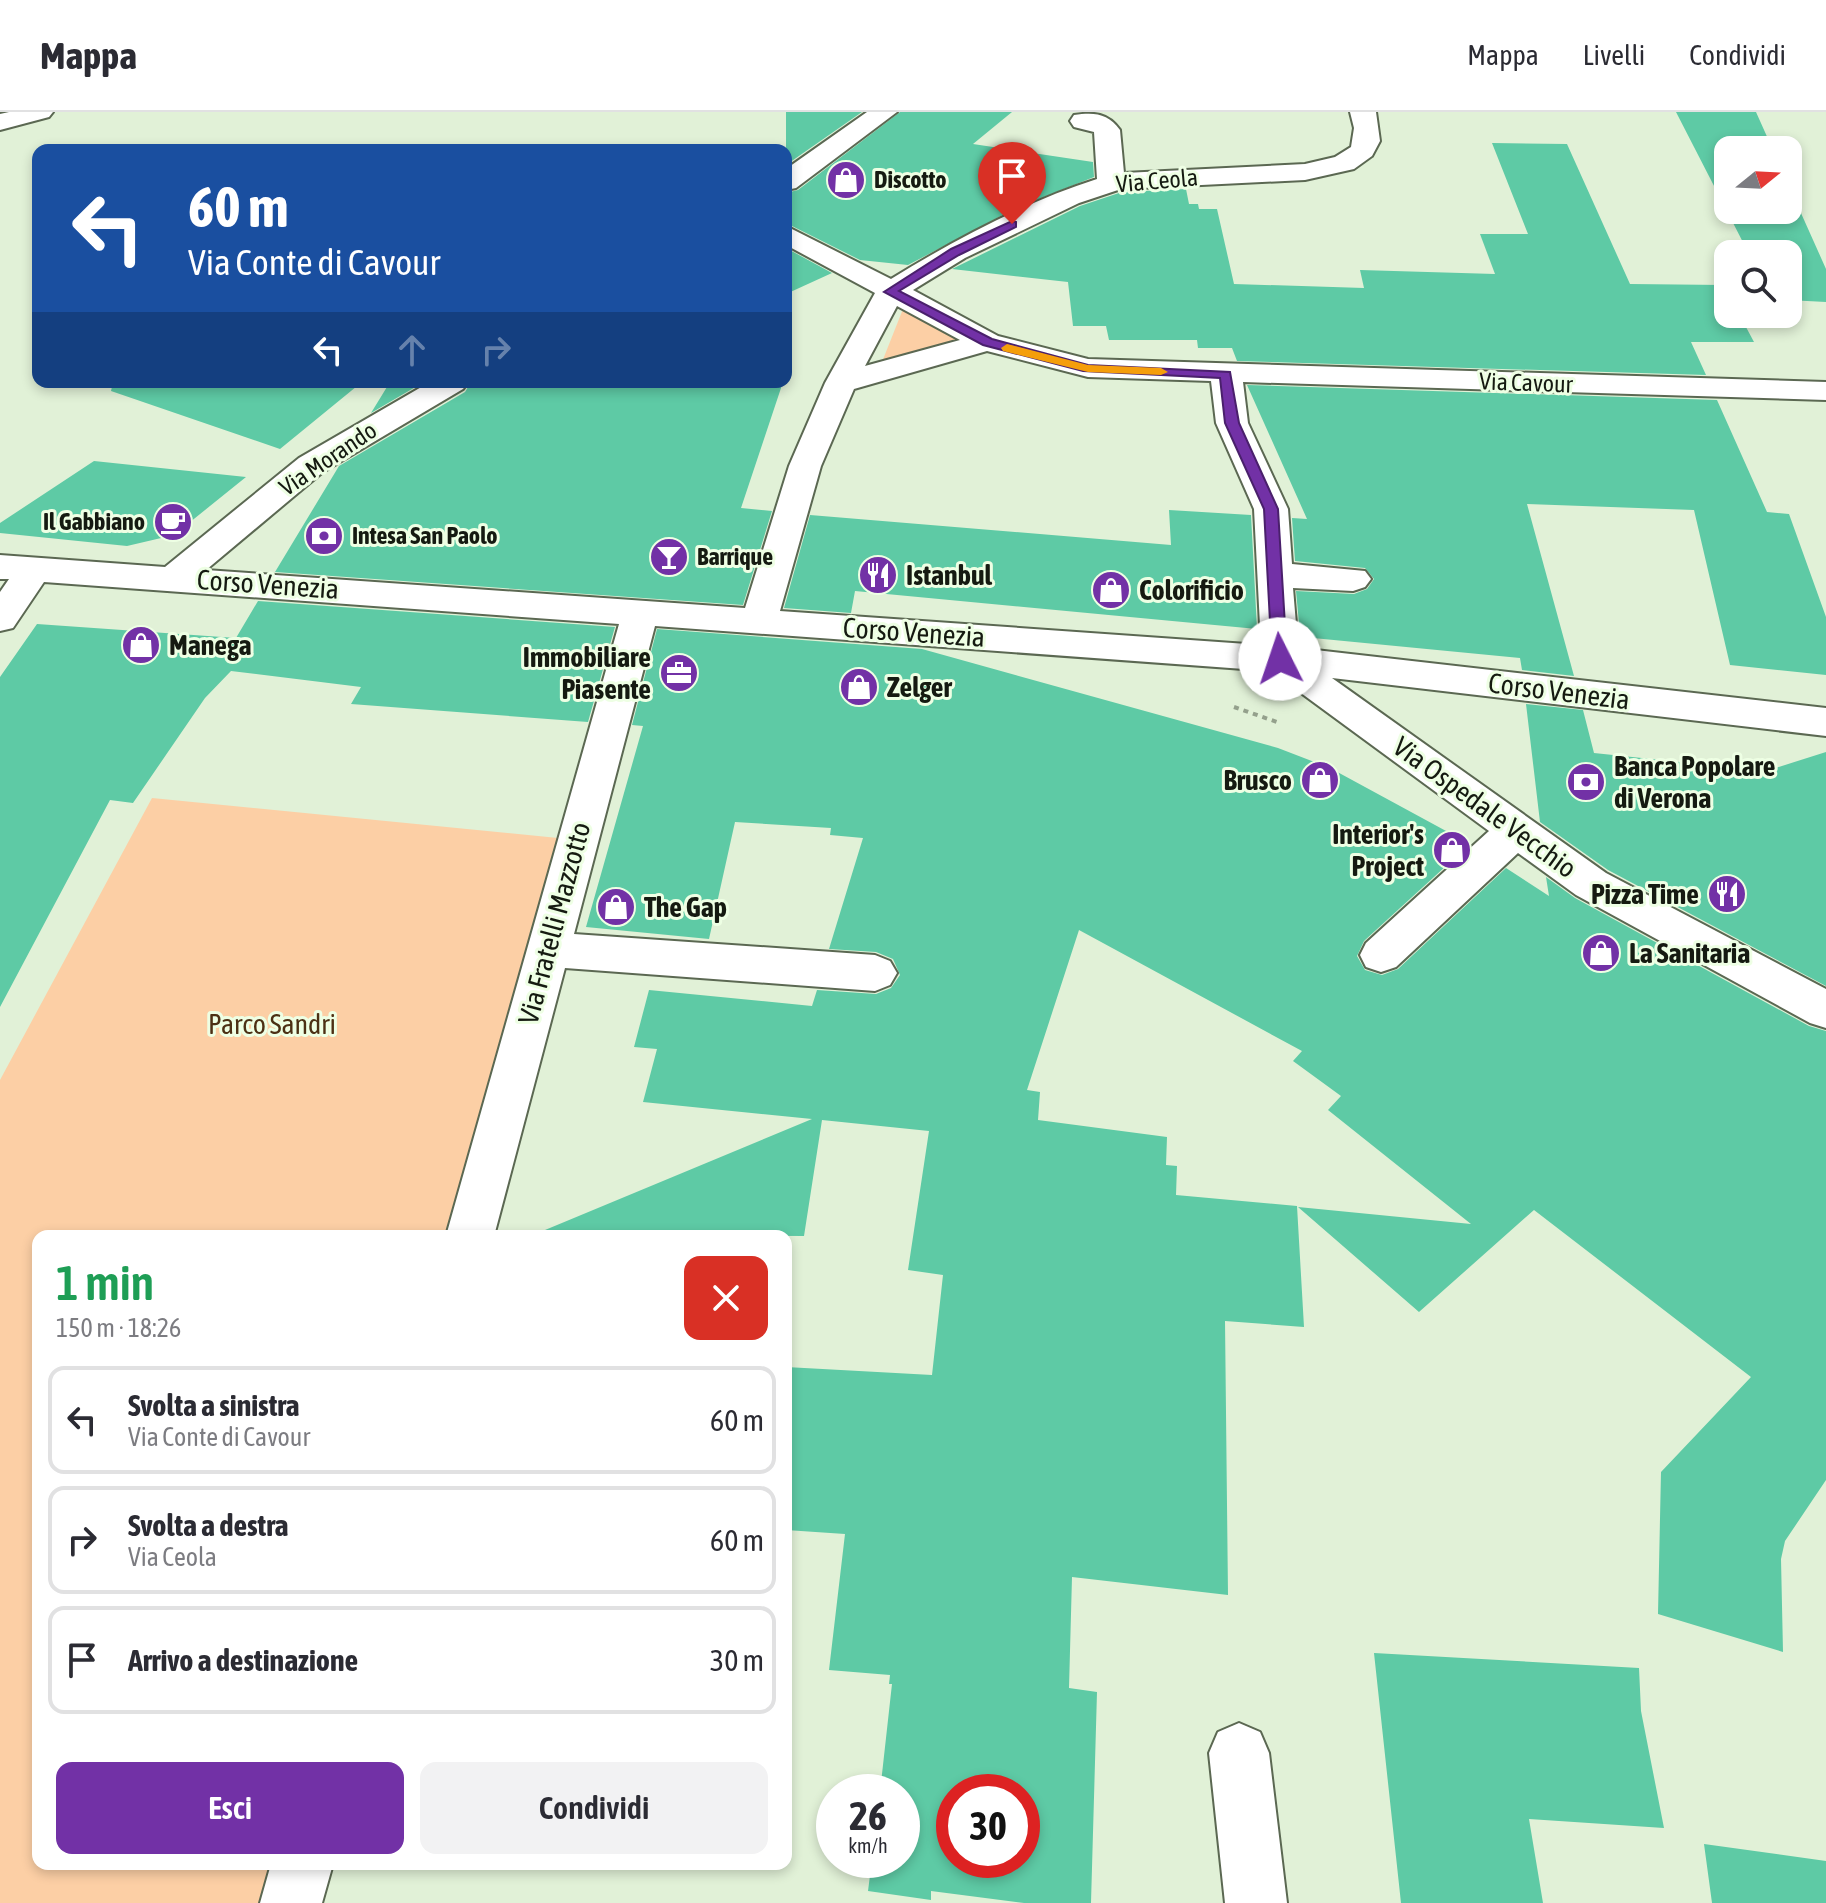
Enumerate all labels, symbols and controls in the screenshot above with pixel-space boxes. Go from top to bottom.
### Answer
text: Mappa [40,34,137,77]
text: Mappa [1467,39,1539,71]
text: Livelli [1583,39,1645,71]
text: Condividi [1689,39,1786,71]
north arrow [1714,136,1802,224]
map controls [1714,136,1802,328]
pin [978,142,1046,224]
icon: arrive [990,154,1034,198]
shop icon: Discotto [825,159,867,201]
street label: Via Ceola [1115,163,1199,198]
place label: Discotto [874,166,946,193]
text: 60 m [188,175,289,239]
icon: left [56,176,160,280]
button: search [1714,240,1802,328]
text: Via Conte di Cavour [188,241,440,283]
icon: left [306,328,350,372]
icon: ahead [390,328,434,372]
icon: right [474,328,518,372]
street label: Via Cavour [1479,367,1574,398]
street label: Via Morando [274,416,381,501]
cafe icon: Il Gabbiano [152,501,194,543]
place label: Il Gabbiano [43,508,145,535]
bank icon: Intesa San Paolo [303,515,345,557]
place label: Intesa San Paolo [352,522,498,549]
bar icon: Barrique [648,536,690,578]
place label: Barrique [697,543,773,570]
restaurant icon: Istanbul [857,554,899,596]
place label: Istanbul [906,559,992,591]
street label: Corso Venezia [196,563,340,605]
shop icon: Colorificio [1090,569,1132,611]
place label: Colorificio [1139,574,1244,606]
street label: Corso Venezia [842,611,986,653]
position arrow [1238,617,1322,701]
shop icon: Manega [120,624,162,666]
place label: Manega [169,629,252,661]
place label: Immobiliare Piasente [523,641,651,705]
office icon: Immobiliare Piasente [658,652,700,694]
shop icon: Zelger [838,666,880,708]
street label: Corso Venezia [1486,666,1632,716]
place label: Zelger [887,671,953,703]
street label: Via Ospedale Vecchio [1387,730,1583,884]
place label: Banca Popolare di Verona [1614,750,1776,814]
shop icon: Brusco [1299,759,1341,801]
bank icon: Banca Popolare di Verona [1565,761,1607,803]
place label: Brusco [1224,764,1292,796]
street label: Via Fratelli Mazzotto [512,818,596,1028]
place label: Interior's Project [1332,818,1424,882]
shop icon: Interior's Project [1431,829,1473,871]
restaurant icon: Pizza Time [1706,873,1748,915]
place label: Pizza Time [1591,878,1699,910]
shop icon: The Gap [595,886,637,928]
place label: The Gap [644,891,727,923]
shop icon: La Sanitaria [1580,932,1622,974]
place label: La Sanitaria [1629,937,1750,969]
park label: Parco Sandri [208,1008,336,1040]
text: 1 min [56,1255,154,1310]
button: close [684,1256,768,1340]
text: 150 m · 18:26 [56,1313,181,1343]
text: Svolta a sinistra [128,1388,300,1422]
icon: left [60,1398,104,1442]
text: 60 m [710,1403,764,1437]
text: Via Conte di Cavour [128,1422,310,1452]
text: Svolta a destra [128,1508,288,1542]
icon: right [60,1518,104,1562]
text: 60 m [710,1523,764,1557]
text: Via Ceola [128,1542,217,1572]
icon: arrive [60,1638,104,1682]
text: Arrivo a destinazione [128,1643,358,1677]
text: 30 m [710,1643,764,1677]
button: Esci [56,1762,404,1854]
button: Condividi [420,1762,768,1854]
speed limit sign: 30 [936,1774,1040,1878]
text: 26 [849,1793,887,1838]
text: km/h [848,1834,888,1857]

